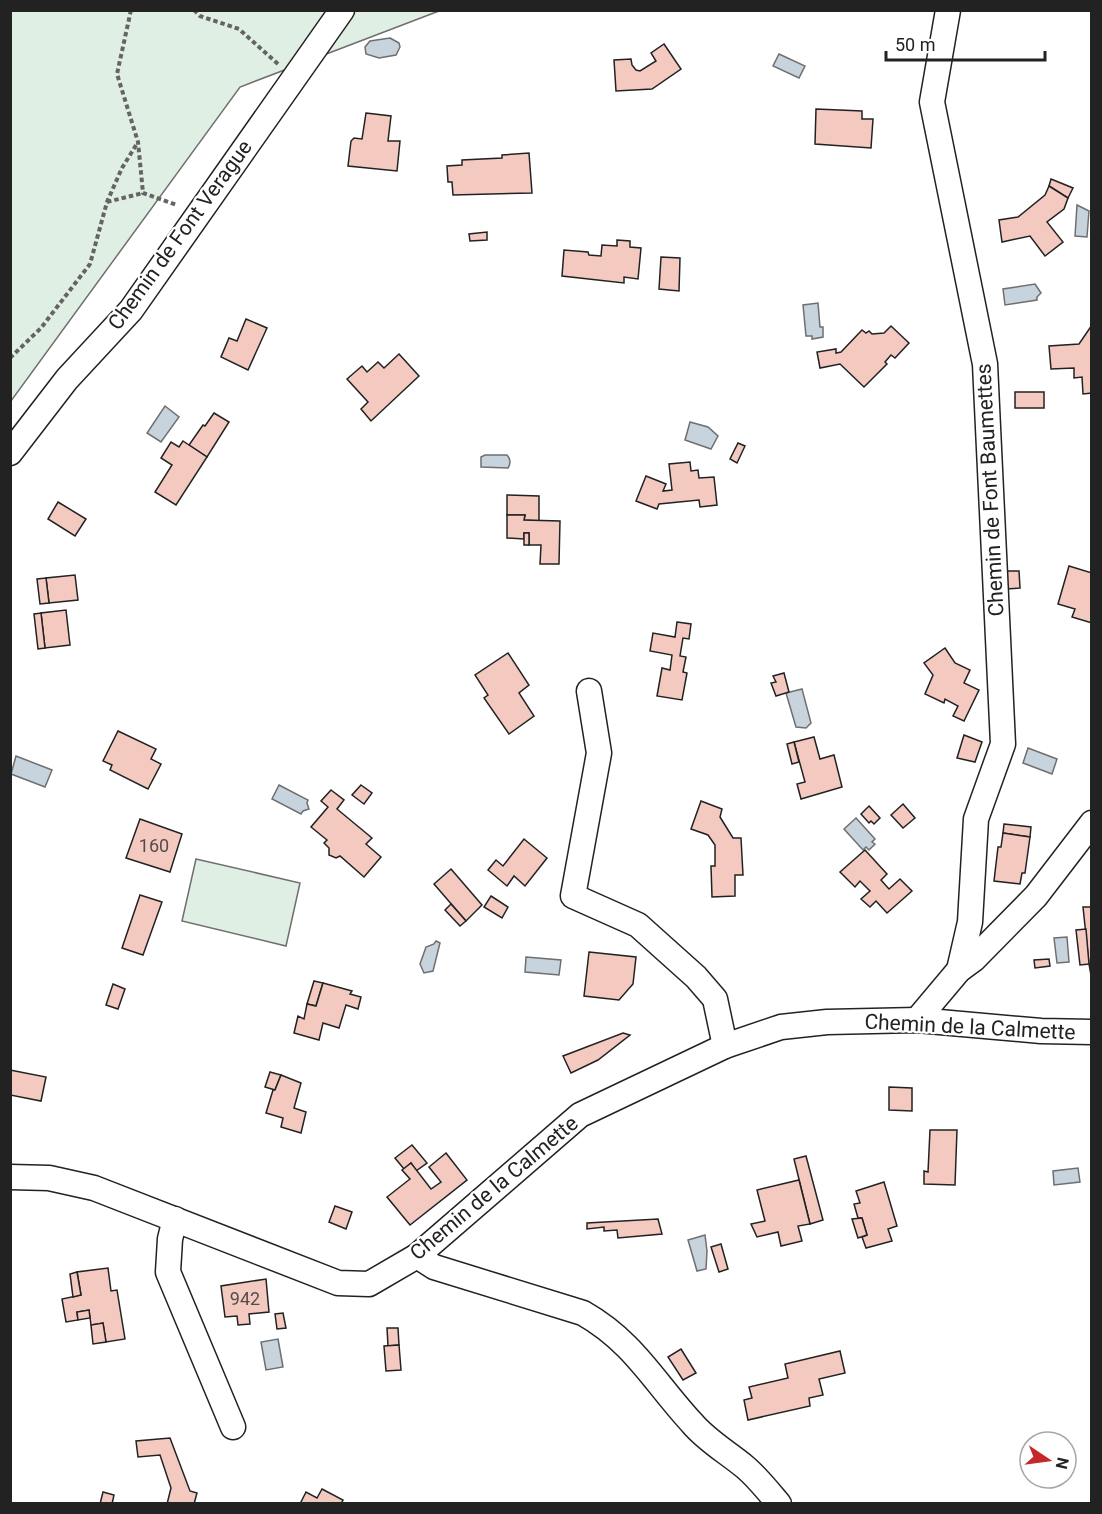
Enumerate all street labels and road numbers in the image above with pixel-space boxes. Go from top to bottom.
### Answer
street label: Chemin de Font Verague [103,135,257,335]
street label: Chemin de Font Baumettes [971,363,1009,617]
street label: Chemin de la Calmette [864,1009,1076,1045]
street label: Chemin de la Calmette [405,1111,583,1265]

